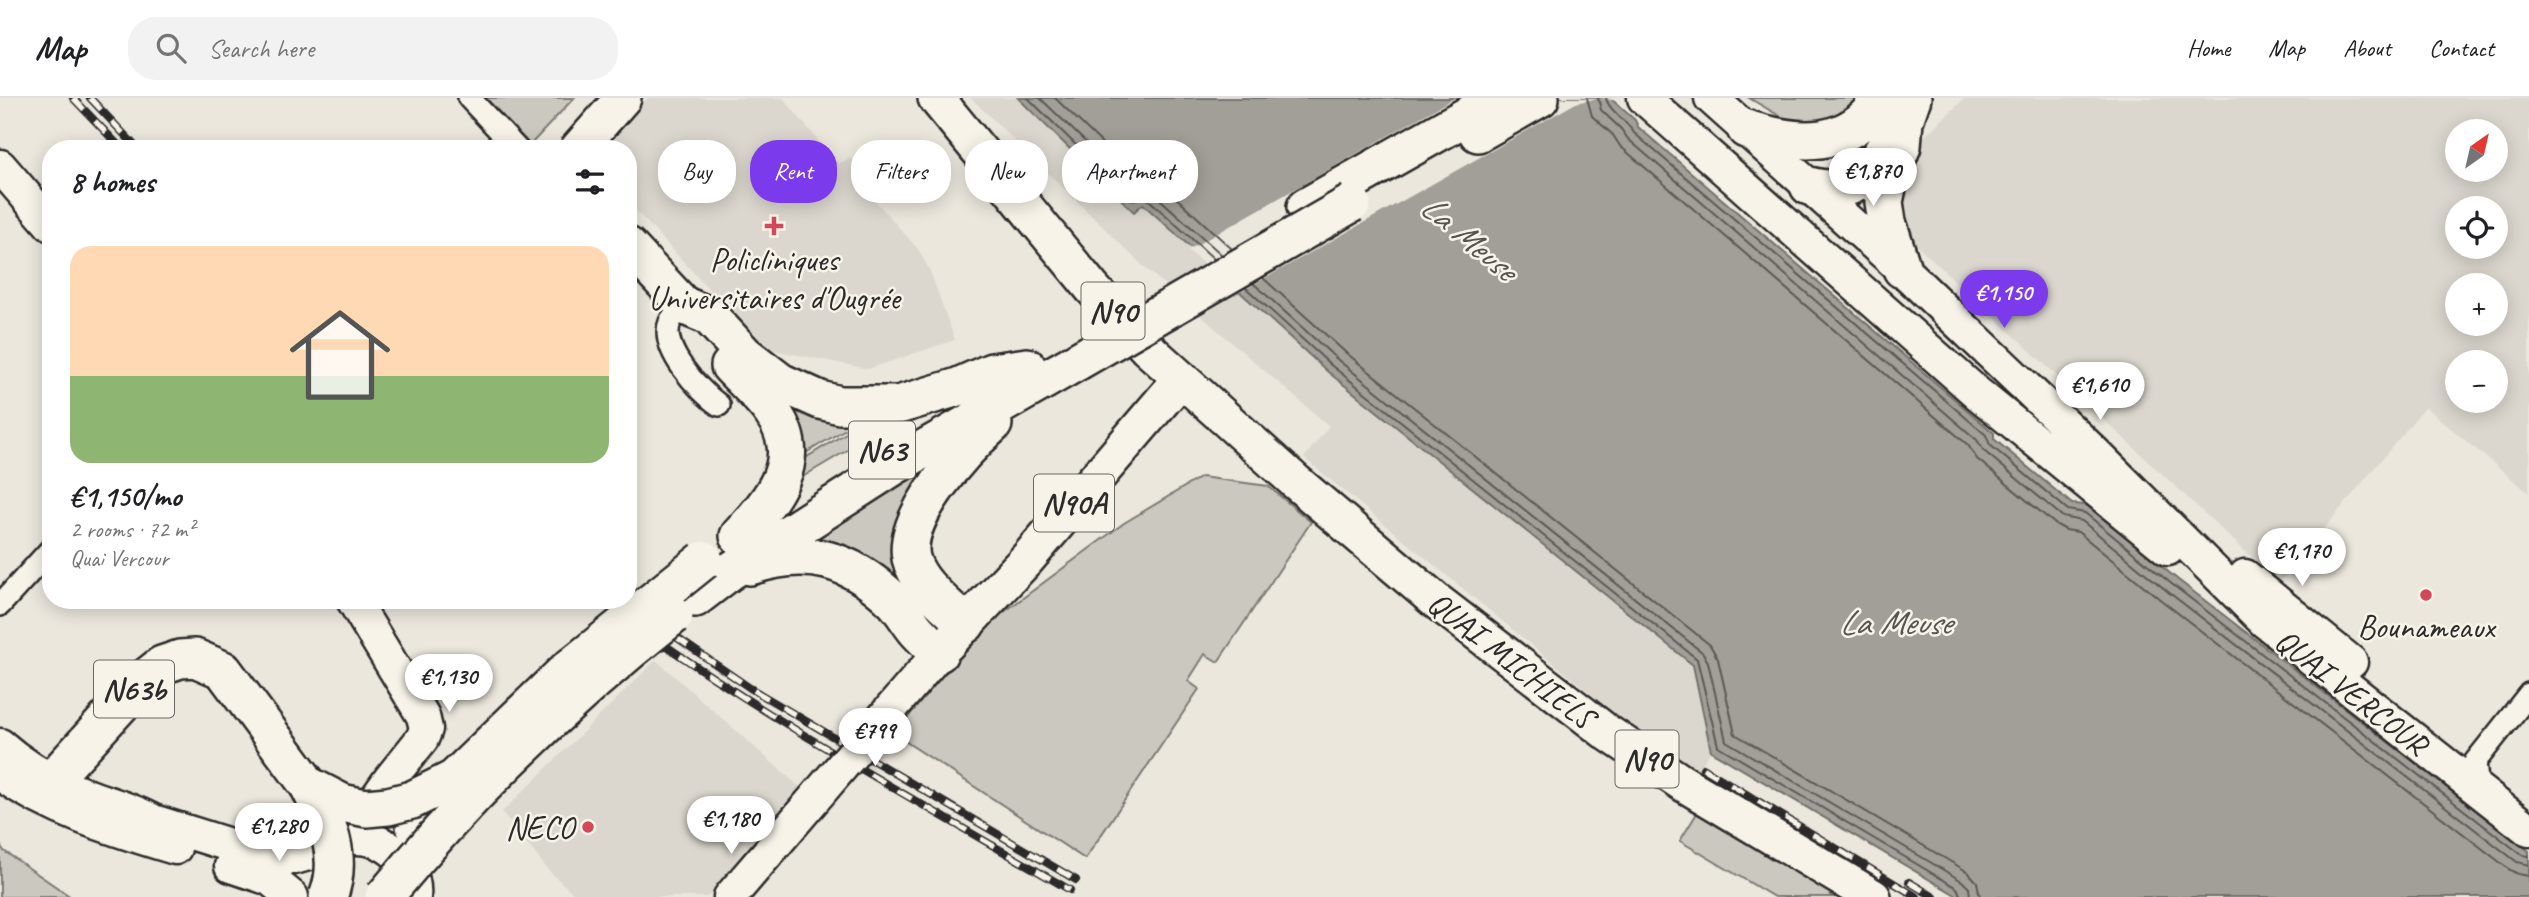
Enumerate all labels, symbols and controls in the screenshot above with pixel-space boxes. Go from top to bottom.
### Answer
search box [128,17,618,80]
text: Map [35,27,86,69]
icon: search [152,29,190,67]
text: Search here [208,32,314,65]
text: Home [2187,33,2230,63]
text: Map [2268,33,2305,63]
text: About [2343,33,2391,63]
text: Contact [2429,33,2494,63]
north arrow [2445,119,2508,182]
map controls [2445,119,2508,413]
chip: Buy [658,140,736,203]
chip: Rent [750,140,837,203]
chip: Filters [851,140,951,203]
chip: New [965,140,1048,203]
chip: Apartment [1062,140,1198,203]
pin: €1,870 [1816,148,1930,208]
text: €1,870 [1845,156,1901,185]
text: 8 homes [70,163,155,201]
icon: filters [571,163,609,201]
water label: La Meuse [1412,184,1530,294]
button: locate [2445,196,2508,259]
marker: Policliniques Universitaires d'Ougrée [764,216,784,236]
place label: Policliniques Universitaires d'Ougrée [648,239,902,319]
pin: €1,150 [1947,271,2061,330]
button: + [2445,273,2508,336]
text: €1,150 [1976,278,2032,307]
road number: N90 [1082,282,1144,340]
icon: home [277,292,403,418]
button: − [2445,350,2508,413]
pin: €1,610 [2043,362,2157,422]
text: €1,610 [2072,370,2128,399]
road number: N63 [849,422,915,478]
road number: N90A [1034,474,1114,531]
text: €1,150/mo [70,477,181,515]
text: 2 rooms · 72 m² [70,515,194,544]
pin: €1,170 [2245,528,2359,588]
text: €1,170 [2274,536,2330,565]
text: Quai Vercour [70,544,168,573]
street label: QUAI MICHIELS [1419,581,1607,741]
marker: Bounameaux [2418,587,2434,603]
water label: La Meuse [1839,600,1956,645]
place label: Bounameaux [2357,606,2497,648]
street label: QUAI VERCOUR [2267,619,2439,767]
pin: €1,130 [392,654,506,714]
road number: N63b [94,660,174,718]
text: €1,130 [421,662,477,691]
pin: €799 [834,708,916,768]
text: €799 [855,716,895,745]
road number: N90 [1616,730,1678,788]
pin: €1,180 [674,796,788,856]
pin: €1,280 [222,804,336,863]
text: €1,180 [703,804,759,833]
place label: NECO [505,807,578,849]
text: €1,280 [251,811,307,840]
marker: NECO [580,819,596,835]

